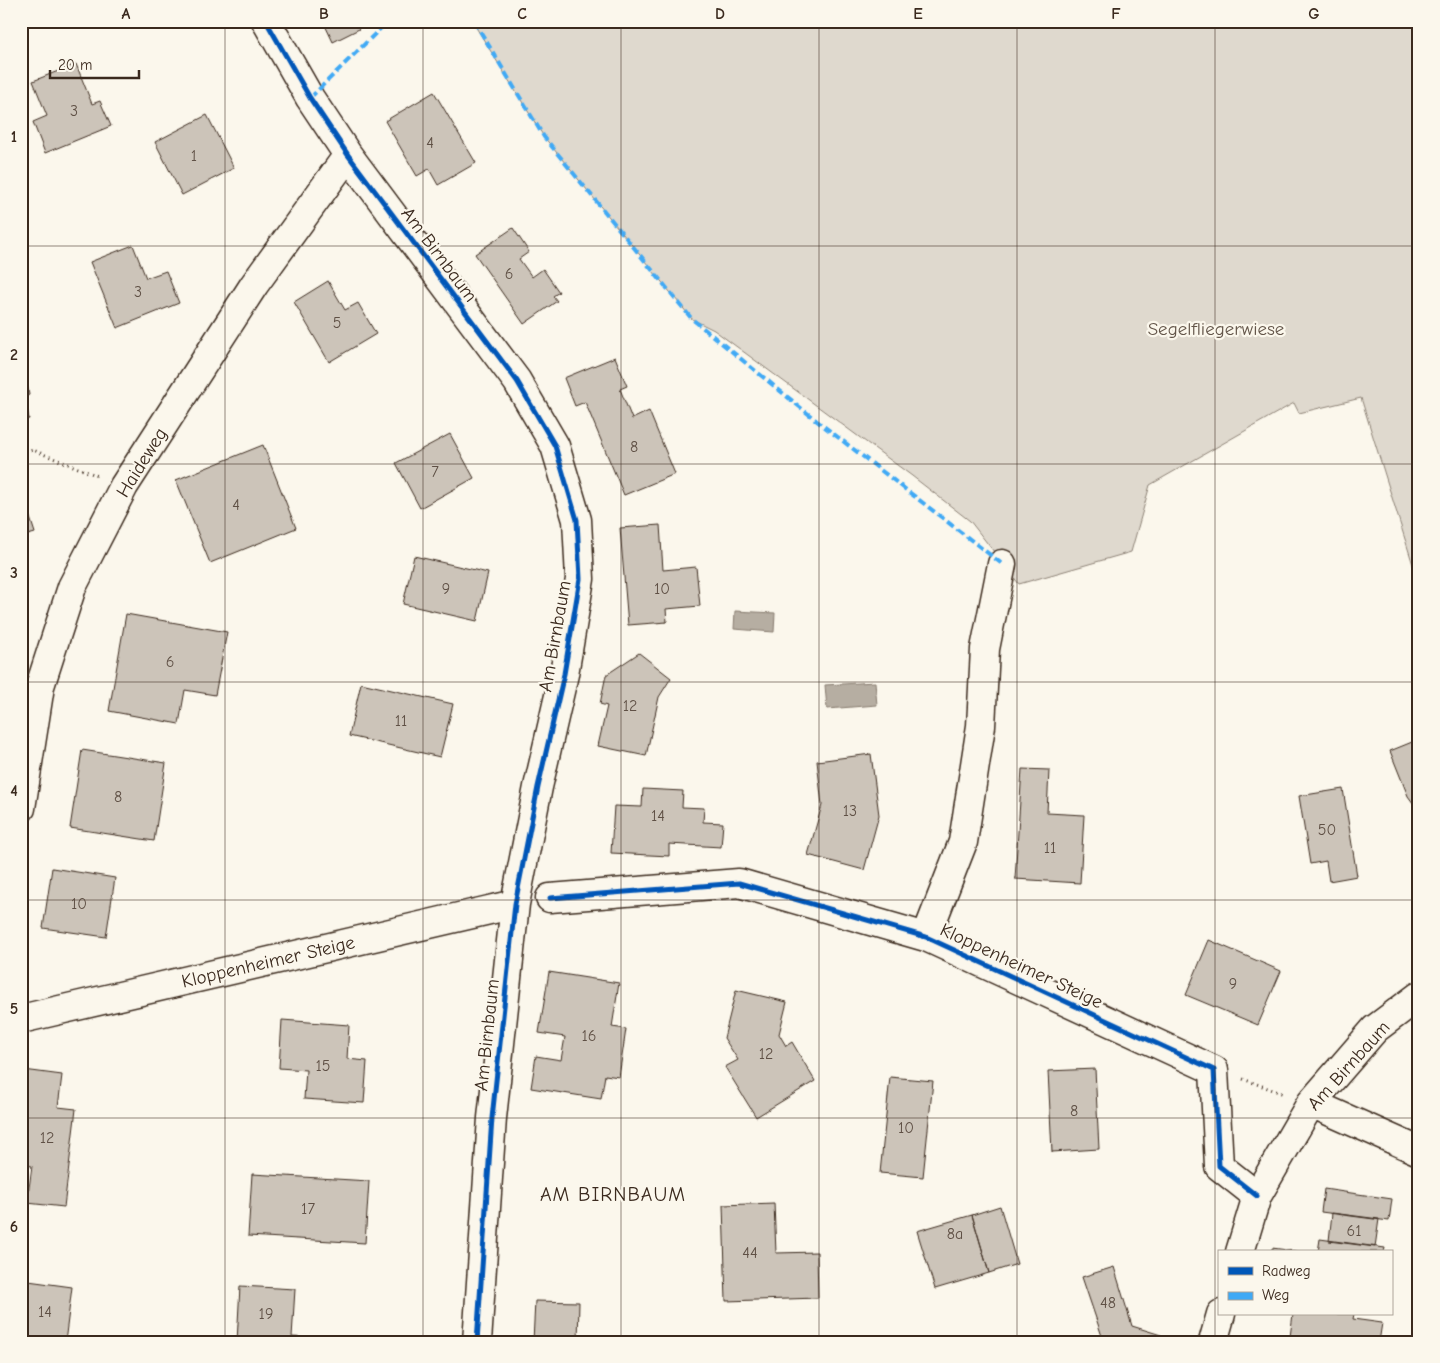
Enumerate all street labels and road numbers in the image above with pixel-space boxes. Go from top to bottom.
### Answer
street label: Am Birnbaum [397,203,482,306]
street label: Haideweg [112,424,172,501]
street label: Am Birnbaum [534,579,576,694]
street label: Kloppenheimer Steige [937,919,1106,1013]
street label: Kloppenheimer Steige [180,931,357,993]
street label: Am Birnbaum [470,978,504,1092]
street label: Am Birnbaum [1303,1016,1395,1115]

